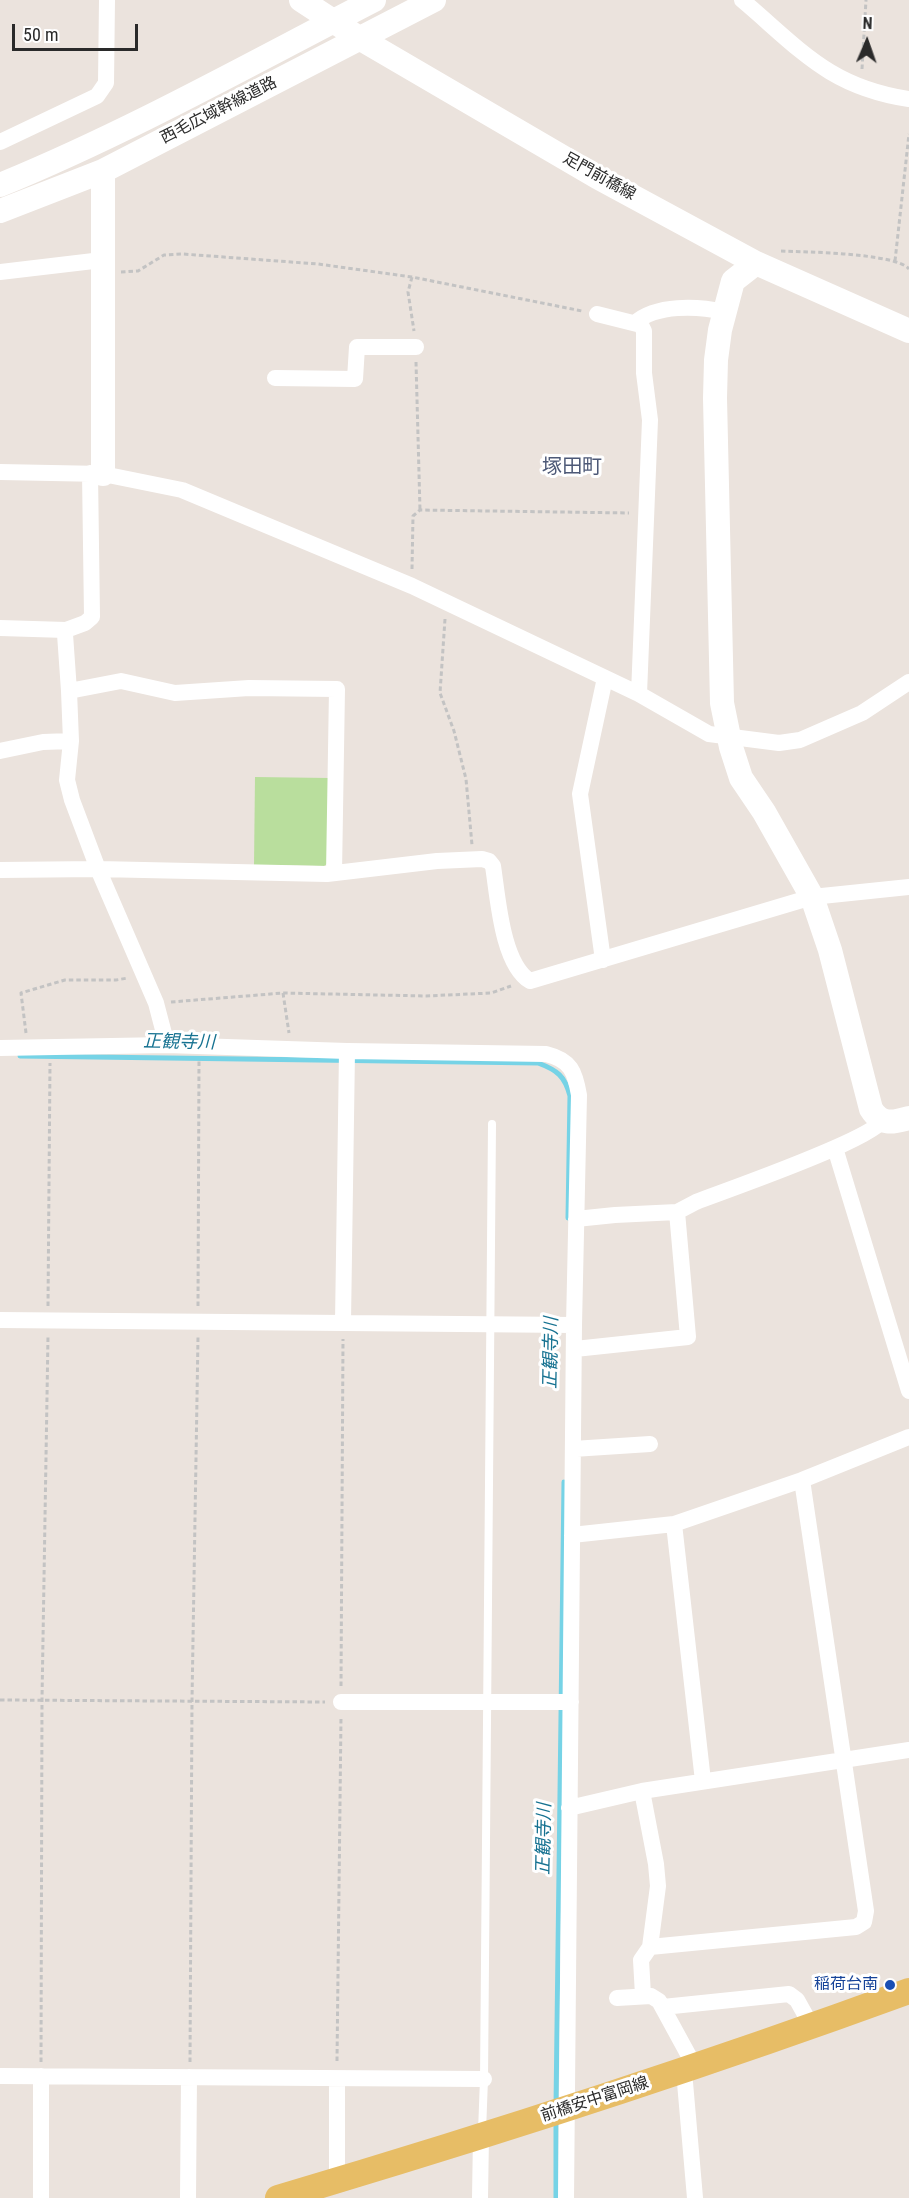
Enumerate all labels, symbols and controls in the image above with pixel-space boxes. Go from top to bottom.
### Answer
scale bar [15,12,141,50]
north arrow [837,12,897,72]
text: N [862,14,873,33]
text: 50 m [23,24,58,45]
street label: 西毛広域幹線道路 [158,73,280,149]
street label: 足門前橋線 [559,149,639,205]
district label: 塚田町 [542,456,602,480]
water label: 正観寺川 [143,1032,215,1054]
water label: 正観寺川 [541,1317,563,1389]
water label: 正観寺川 [534,1803,556,1875]
place label: 稲荷台南 [814,1975,878,1995]
marker: 稲荷台南 [883,1978,897,1992]
street label: 前橋安中富岡線 [539,2074,651,2126]

